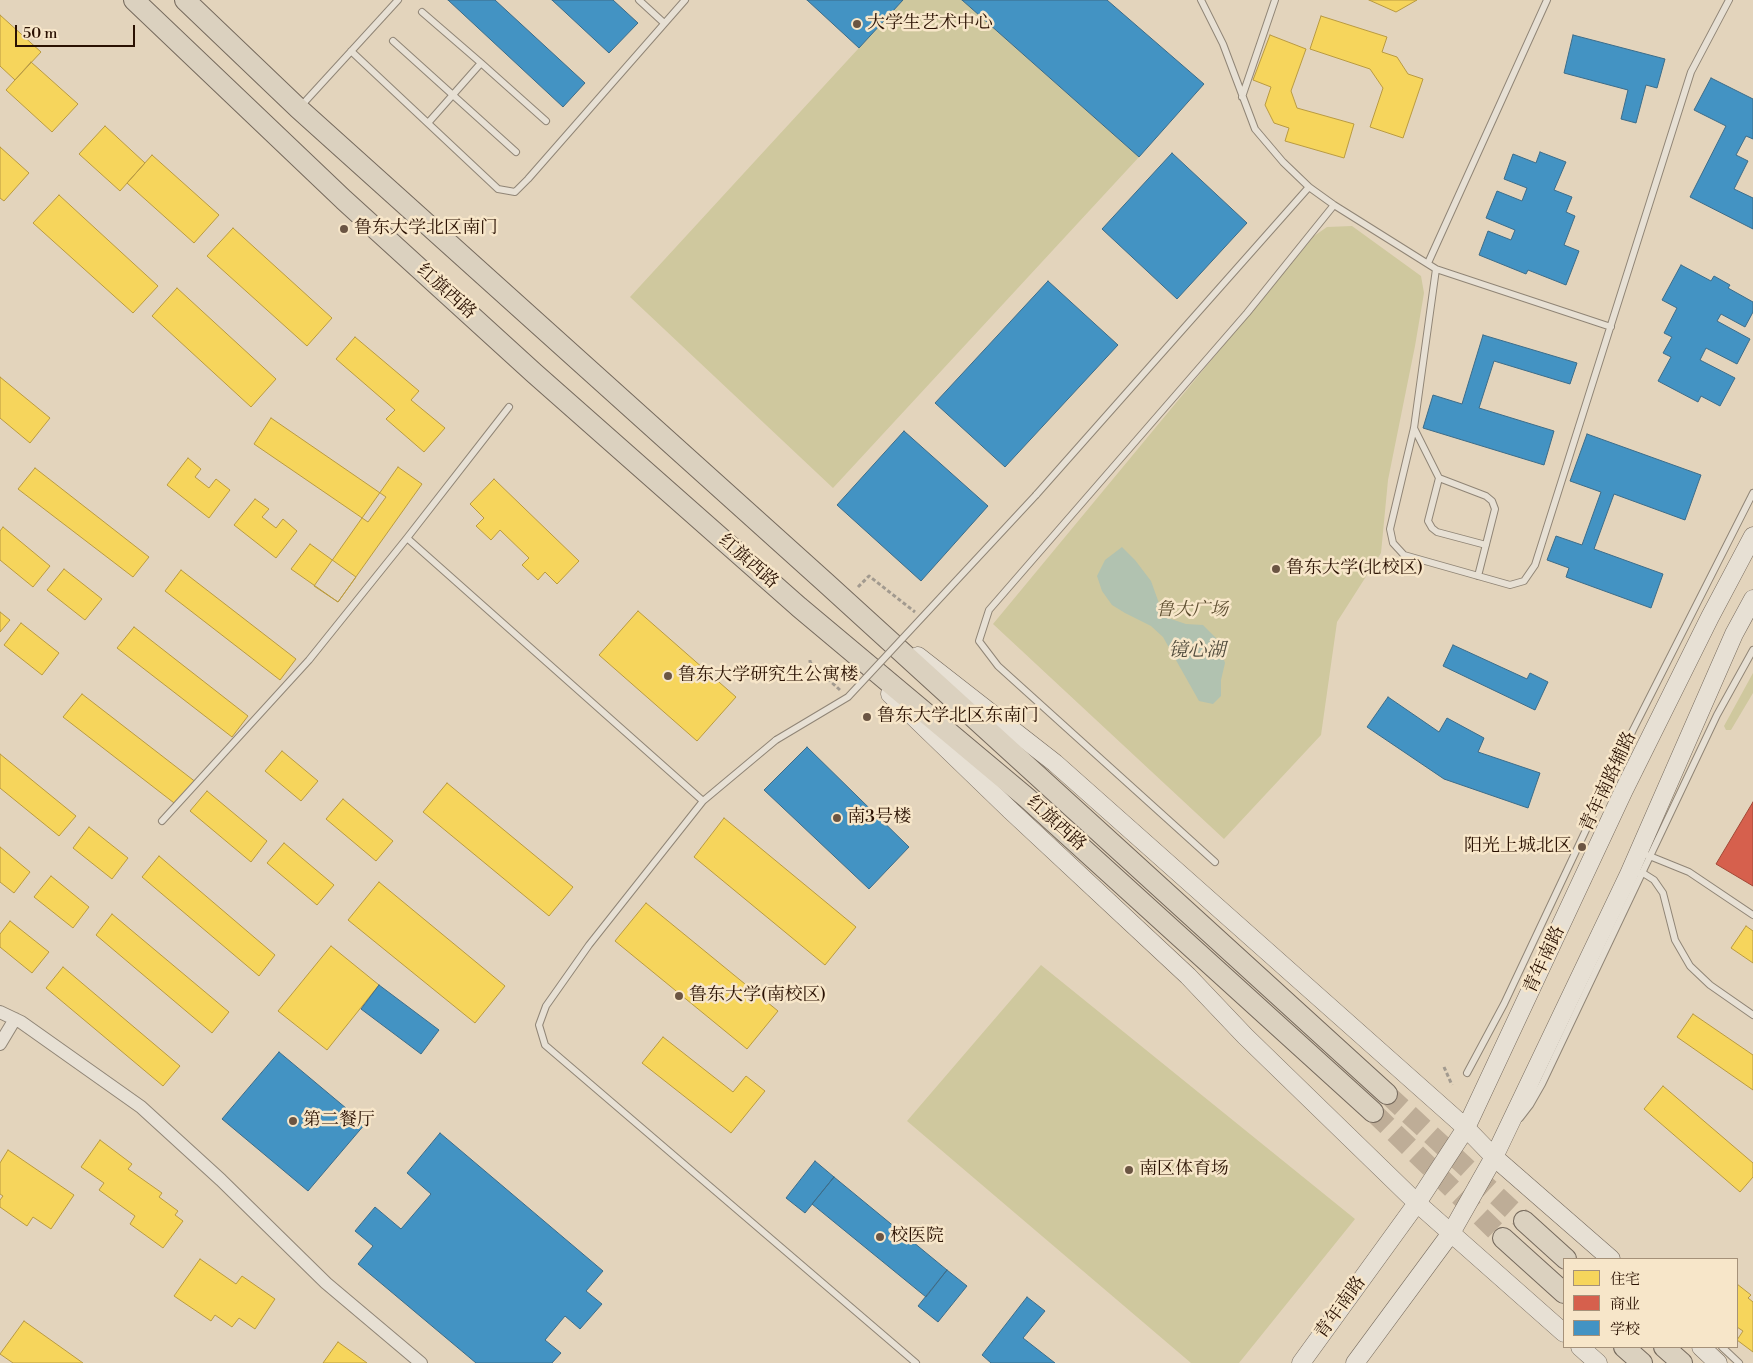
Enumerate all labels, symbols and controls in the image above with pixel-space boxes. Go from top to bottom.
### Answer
place label: 大学生艺术中心 [867,13,993,35]
scale bar [18,15,138,47]
marker: 大学生艺术中心 [851,18,863,30]
text: 50 m [23,24,57,43]
place label: 鲁东大学北区南门 [354,218,498,240]
marker: 鲁东大学北区南门 [338,223,350,235]
street label: 红旗西路 [412,260,480,324]
street label: 红旗西路 [714,530,782,594]
place label: 鲁东大学(北校区) [1286,558,1423,580]
marker: 鲁东大学(北校区) [1270,563,1282,575]
park label: 鲁大广场 [1156,600,1228,622]
water label: 镜心湖 [1169,640,1225,662]
place label: 鲁东大学研究生公寓楼 [678,665,858,687]
marker: 鲁东大学研究生公寓楼 [662,670,674,682]
place label: 鲁东大学北区东南门 [877,706,1039,728]
marker: 鲁东大学北区东南门 [861,711,873,723]
street label: 青年南路辅路 [1576,728,1642,836]
street label: 红旗西路 [1022,792,1090,856]
place label: 南3号楼 [847,807,911,829]
marker: 南3号楼 [831,812,843,824]
place label: 阳光上城北区 [1464,836,1572,858]
marker: 阳光上城北区 [1576,841,1588,853]
street label: 青年南路 [1520,923,1570,997]
place label: 鲁东大学(南校区) [689,985,826,1007]
marker: 鲁东大学(南校区) [673,990,685,1002]
place label: 第二餐厅 [303,1110,375,1132]
marker: 第二餐厅 [287,1115,299,1127]
place label: 南区体育场 [1139,1159,1229,1181]
marker: 南区体育场 [1123,1164,1135,1176]
place label: 校医院 [890,1226,944,1248]
marker: 校医院 [874,1231,886,1243]
legend [1563,1258,1738,1348]
text: 住宅 [1610,1270,1640,1289]
street label: 青年南路 [1311,1273,1371,1343]
text: 商业 [1610,1295,1640,1314]
text: 学校 [1610,1320,1640,1339]

